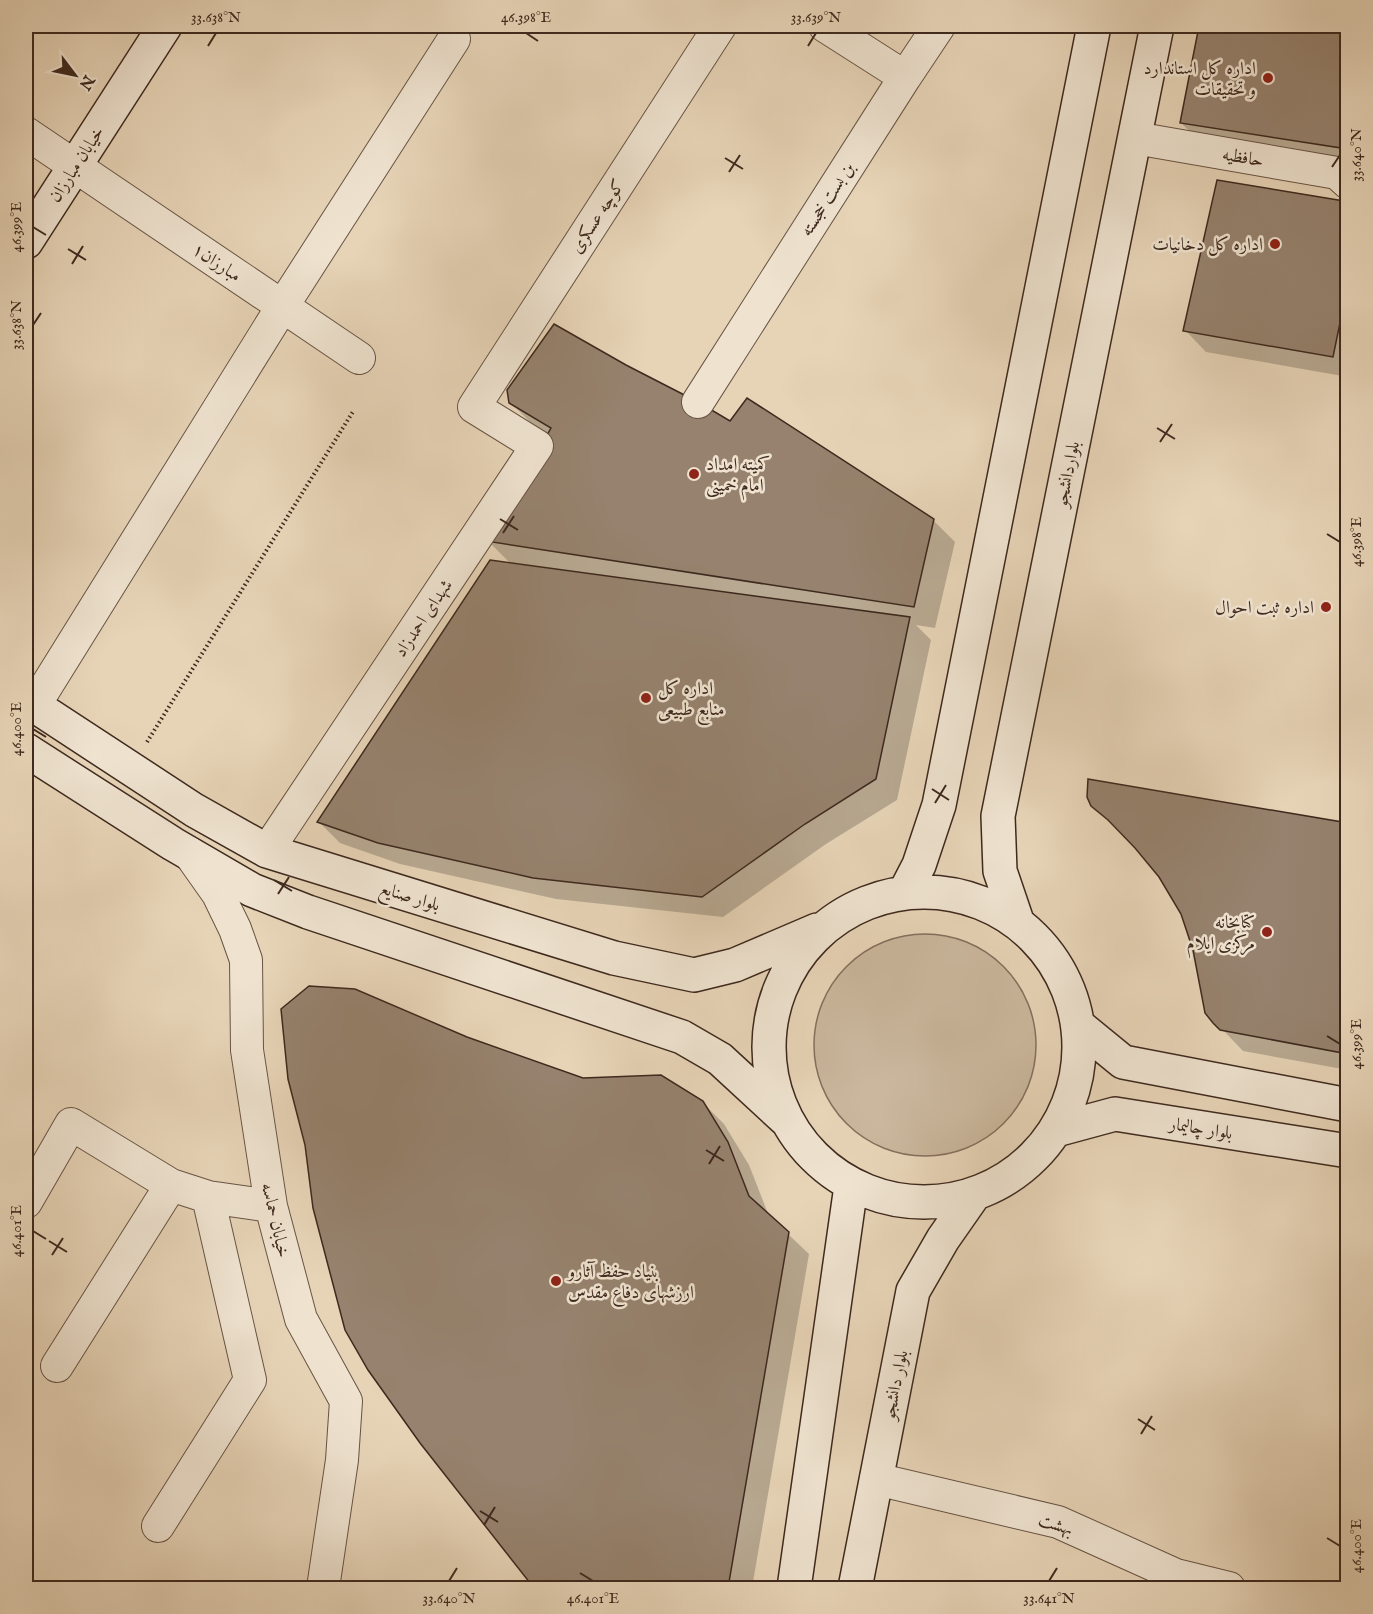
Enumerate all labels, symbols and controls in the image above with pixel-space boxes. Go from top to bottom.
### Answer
text: 33.638°N [191,8,241,27]
text: 46.398°E [501,8,551,27]
text: 33.639°N [791,8,841,27]
north arrow [45,45,105,105]
place label: اداره کل استاندارد و تحقیقات [1143,58,1256,102]
text: N [74,70,99,93]
marker: اداره کل استاندارد و تحقیقات [1261,71,1275,85]
street label: خیابان مبارزان [44,122,110,207]
text: 33.640°N [1347,128,1366,182]
street label: حافظیه [1220,144,1265,173]
street label: بن بست خجسته [796,158,861,241]
street label: کوچه عسکری [566,175,631,258]
text: 46.399°E [7,202,26,252]
place label: اداره کل دخانیات [1152,234,1263,257]
marker: اداره کل دخانیات [1268,237,1282,251]
street label: مبارزان۱ [187,238,245,288]
text: 33.638°N [7,300,26,350]
street label: بلواردانشجو [1050,439,1086,511]
place label: کمیته امداد امام خمینی [706,454,771,501]
marker: کمیته امداد امام خمینی [687,467,701,481]
text: 46.398°E [1347,517,1366,567]
street label: شهدای احمدزاد [390,575,459,662]
place label: اداره ثبت احوال [1215,597,1314,620]
marker: اداره ثبت احوال [1319,600,1333,614]
place label: اداره کل منابع طبیعی [658,678,725,725]
marker: اداره کل منابع طبیعی [639,691,653,705]
text: 46.400°E [7,702,26,756]
street label: بلوار صنایع [376,877,443,920]
place label: کتابخانه مرکزی ایلام [1187,912,1255,959]
marker: کتابخانه مرکزی ایلام [1260,925,1274,939]
text: 46.399°E [1347,1019,1366,1069]
street label: بلوار چالیمار [1165,1113,1234,1146]
street label: خیابان حماسه [255,1181,294,1260]
text: 46.401°E [7,1205,26,1257]
place label: بنیاد حفظ آثارو ارزشهای دفاع مقدس [566,1261,694,1307]
marker: بنیاد حفظ آثارو ارزشهای دفاع مقدس [549,1274,563,1288]
street label: بلوار دانشجو [878,1348,915,1424]
street label: بهشت [1035,1509,1076,1542]
text: 46.400°E [1347,1519,1366,1573]
text: 33.640°N [422,1589,476,1608]
text: 46.401°E [567,1589,619,1608]
text: 33.641°N [1023,1589,1075,1608]

